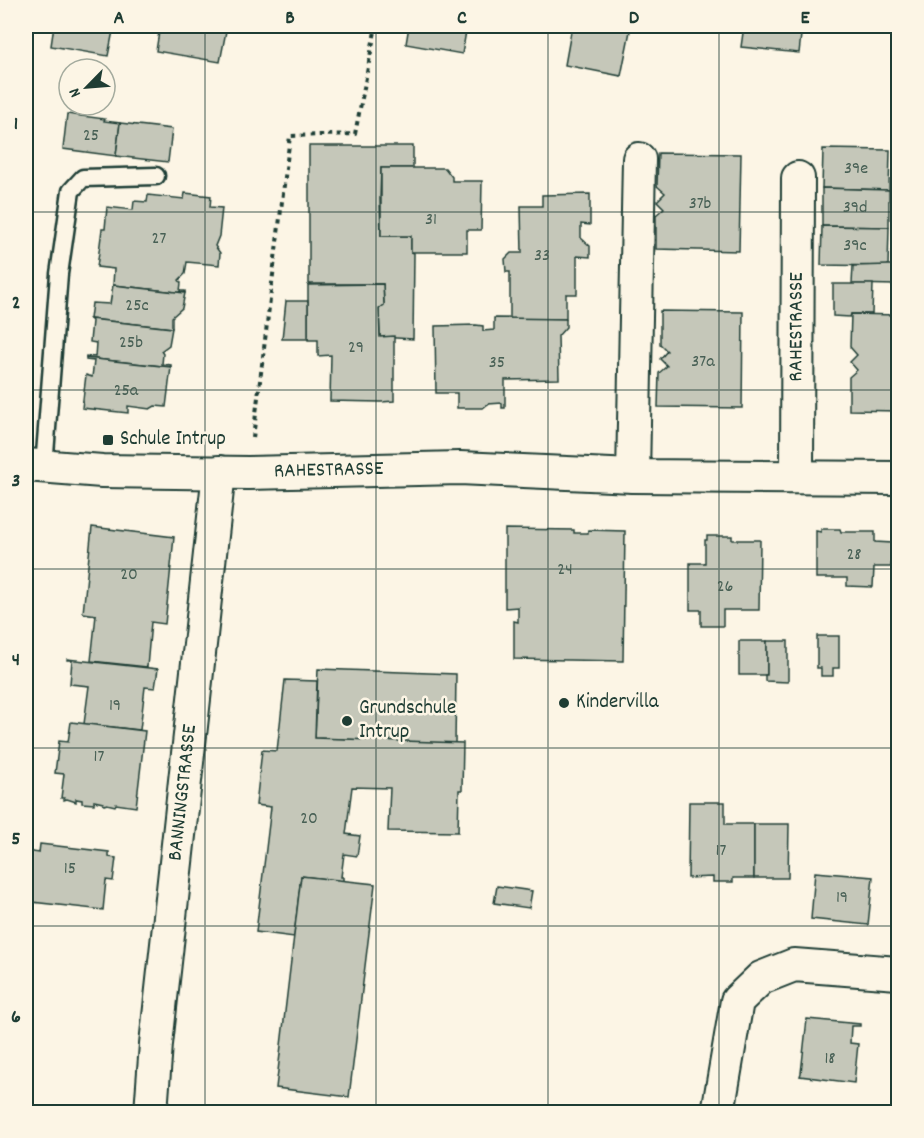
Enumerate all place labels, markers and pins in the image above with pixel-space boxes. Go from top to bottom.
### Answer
place label: Schule Intrup [120,425,226,455]
marker: Schule Intrup [101,433,115,447]
place label: Kindervilla [576,688,660,718]
place label: Grundschule Intrup [359,694,456,748]
marker: Kindervilla [557,696,571,710]
marker: Grundschule Intrup [340,714,354,728]

